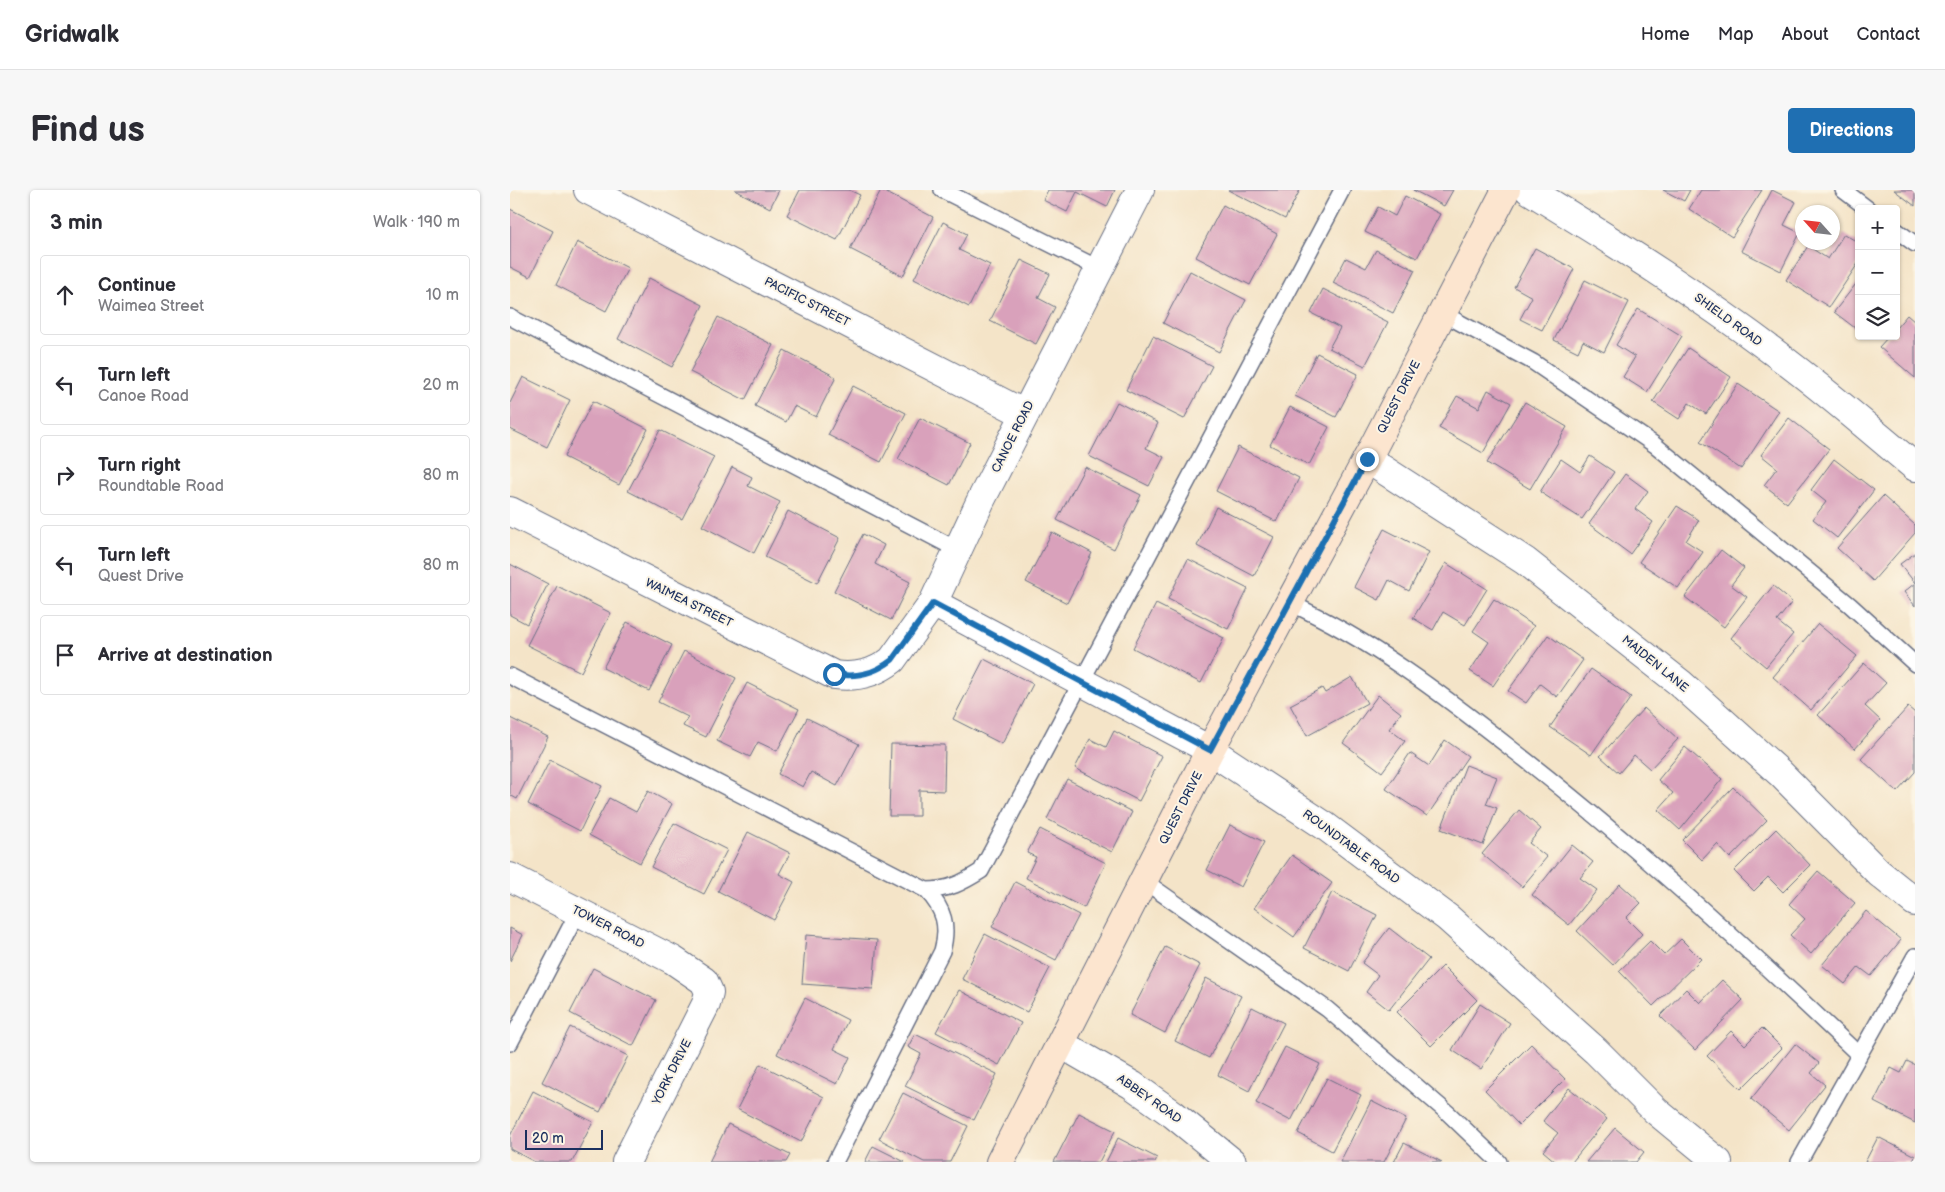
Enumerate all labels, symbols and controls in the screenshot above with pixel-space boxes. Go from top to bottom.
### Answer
text: Gridwalk [25,20,119,49]
text: Home [1641,24,1690,45]
text: Map [1718,24,1754,45]
text: About [1782,24,1829,45]
text: Contact [1857,24,1920,45]
button: Directions [1788,108,1915,153]
text: Find us [30,109,145,152]
north arrow [1795,205,1840,250]
map controls [1855,205,1900,340]
button: + [1855,205,1900,250]
text: 3 min [50,210,103,235]
text: Walk · 190 m [373,213,460,232]
button: − [1855,250,1900,295]
text: Continue [98,274,176,297]
street label: PACIFIC STREET [762,274,853,330]
icon: ahead [51,281,79,309]
text: 10 m [426,286,459,305]
street label: SHIELD ROAD [1691,290,1765,350]
button: layers [1855,295,1900,340]
text: Waimea Street [98,297,204,316]
street label: QUEST DRIVE [1374,358,1424,436]
text: Turn left [98,364,170,387]
icon: left [51,371,79,399]
text: 20 m [423,376,459,395]
text: Canoe Road [98,387,189,406]
street label: CANOE ROAD [988,398,1038,475]
route end [1356,448,1379,471]
text: Turn right [98,454,181,477]
icon: right [51,461,79,489]
text: 80 m [423,466,459,485]
text: Roundtable Road [98,477,224,496]
text: Turn left [98,544,170,567]
icon: left [51,551,79,579]
text: 80 m [423,556,459,575]
text: Quest Drive [98,567,184,586]
street label: WAIMEA STREET [643,575,736,631]
street label: MAIDEN LANE [1619,633,1691,696]
icon: arrive [51,641,79,669]
text: Arrive at destination [98,644,273,667]
route start [823,663,846,686]
street label: QUEST DRIVE [1156,769,1206,847]
street label: ROUNDTABLE ROAD [1299,807,1403,887]
street label: TOWER ROAD [569,902,647,952]
street label: YORK DRIVE [649,1037,695,1108]
street label: ABBEY ROAD [1114,1071,1184,1127]
scale bar [525,1127,602,1150]
text: 20 m [532,1130,564,1147]

